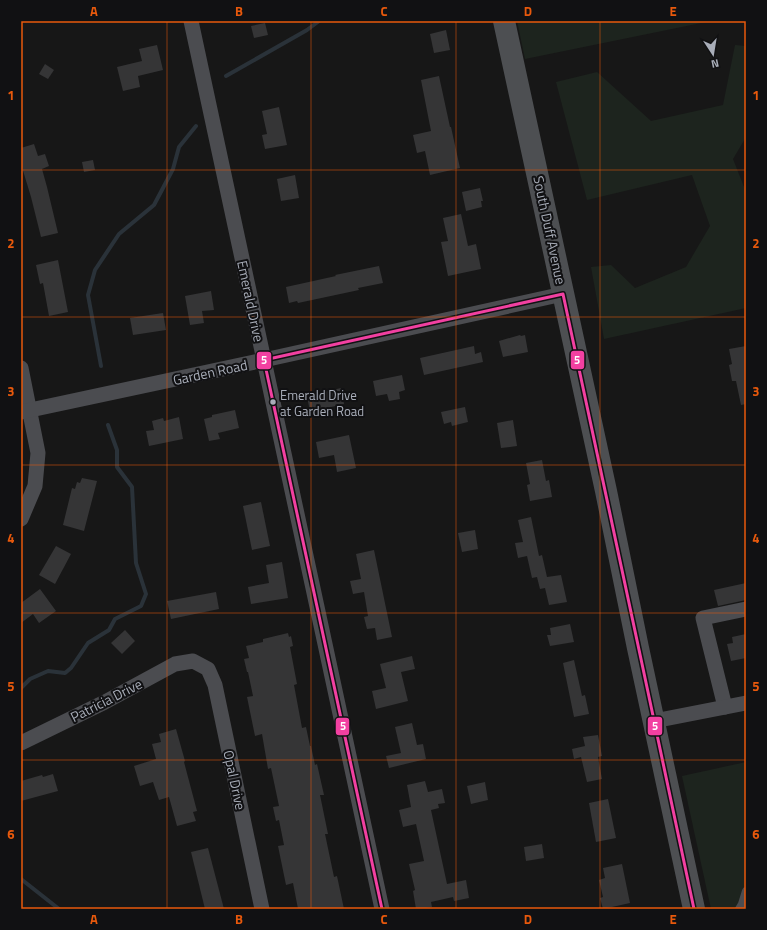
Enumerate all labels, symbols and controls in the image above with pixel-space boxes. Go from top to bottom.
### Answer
text: A [90,1,98,21]
text: B [235,1,243,21]
text: C [380,1,388,21]
text: D [524,1,532,21]
text: E [669,1,677,21]
north arrow [693,34,733,74]
text: N [710,55,720,72]
text: 1 [7,85,15,105]
text: 1 [752,85,760,105]
street label: South Duff Avenue [528,174,572,286]
text: 2 [7,233,15,253]
text: 2 [752,233,760,253]
street label: Emerald Drive [232,258,270,344]
line badge: 5 [570,350,585,370]
line badge: 5 [256,351,272,370]
text: 5 [261,352,267,368]
text: 5 [574,352,580,368]
street label: Garden Road [171,354,249,390]
text: 3 [7,381,15,401]
text: 3 [752,381,760,401]
place label: Emerald Drive at Garden Road [280,385,364,421]
marker: Emerald Drive at Garden Road [268,397,278,407]
text: 4 [7,528,15,548]
text: 4 [752,528,760,548]
street label: Patricia Drive [67,673,145,727]
text: 5 [7,676,15,696]
text: 5 [752,676,760,696]
line badge: 5 [647,716,663,736]
line badge: 5 [335,717,350,736]
text: 5 [340,718,346,734]
text: 5 [652,718,658,734]
street label: Opal Drive [218,748,252,812]
text: 6 [7,824,15,844]
text: 6 [752,824,760,844]
text: A [90,909,98,929]
text: B [235,909,243,929]
text: C [380,909,388,929]
text: D [524,909,532,929]
text: E [669,909,677,929]

